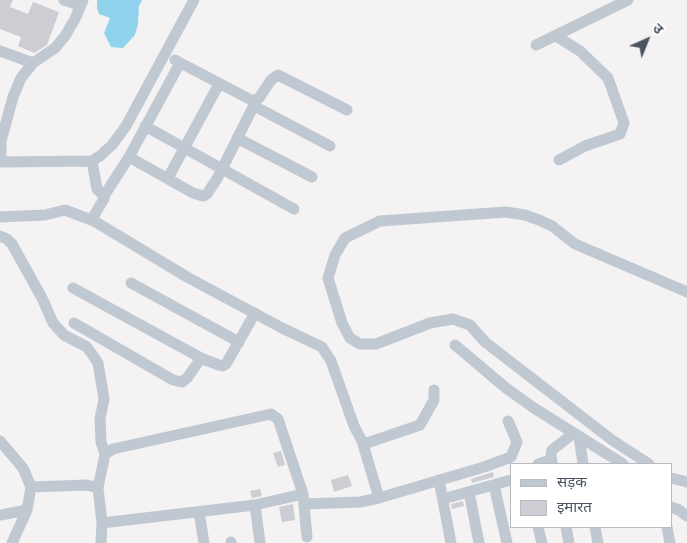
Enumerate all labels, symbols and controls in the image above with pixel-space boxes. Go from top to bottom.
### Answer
north arrow [622,15,672,65]
text: उ [649,20,667,38]
legend [510,463,672,528]
text: सड़क [557,473,587,491]
text: इमारत [557,498,592,516]

